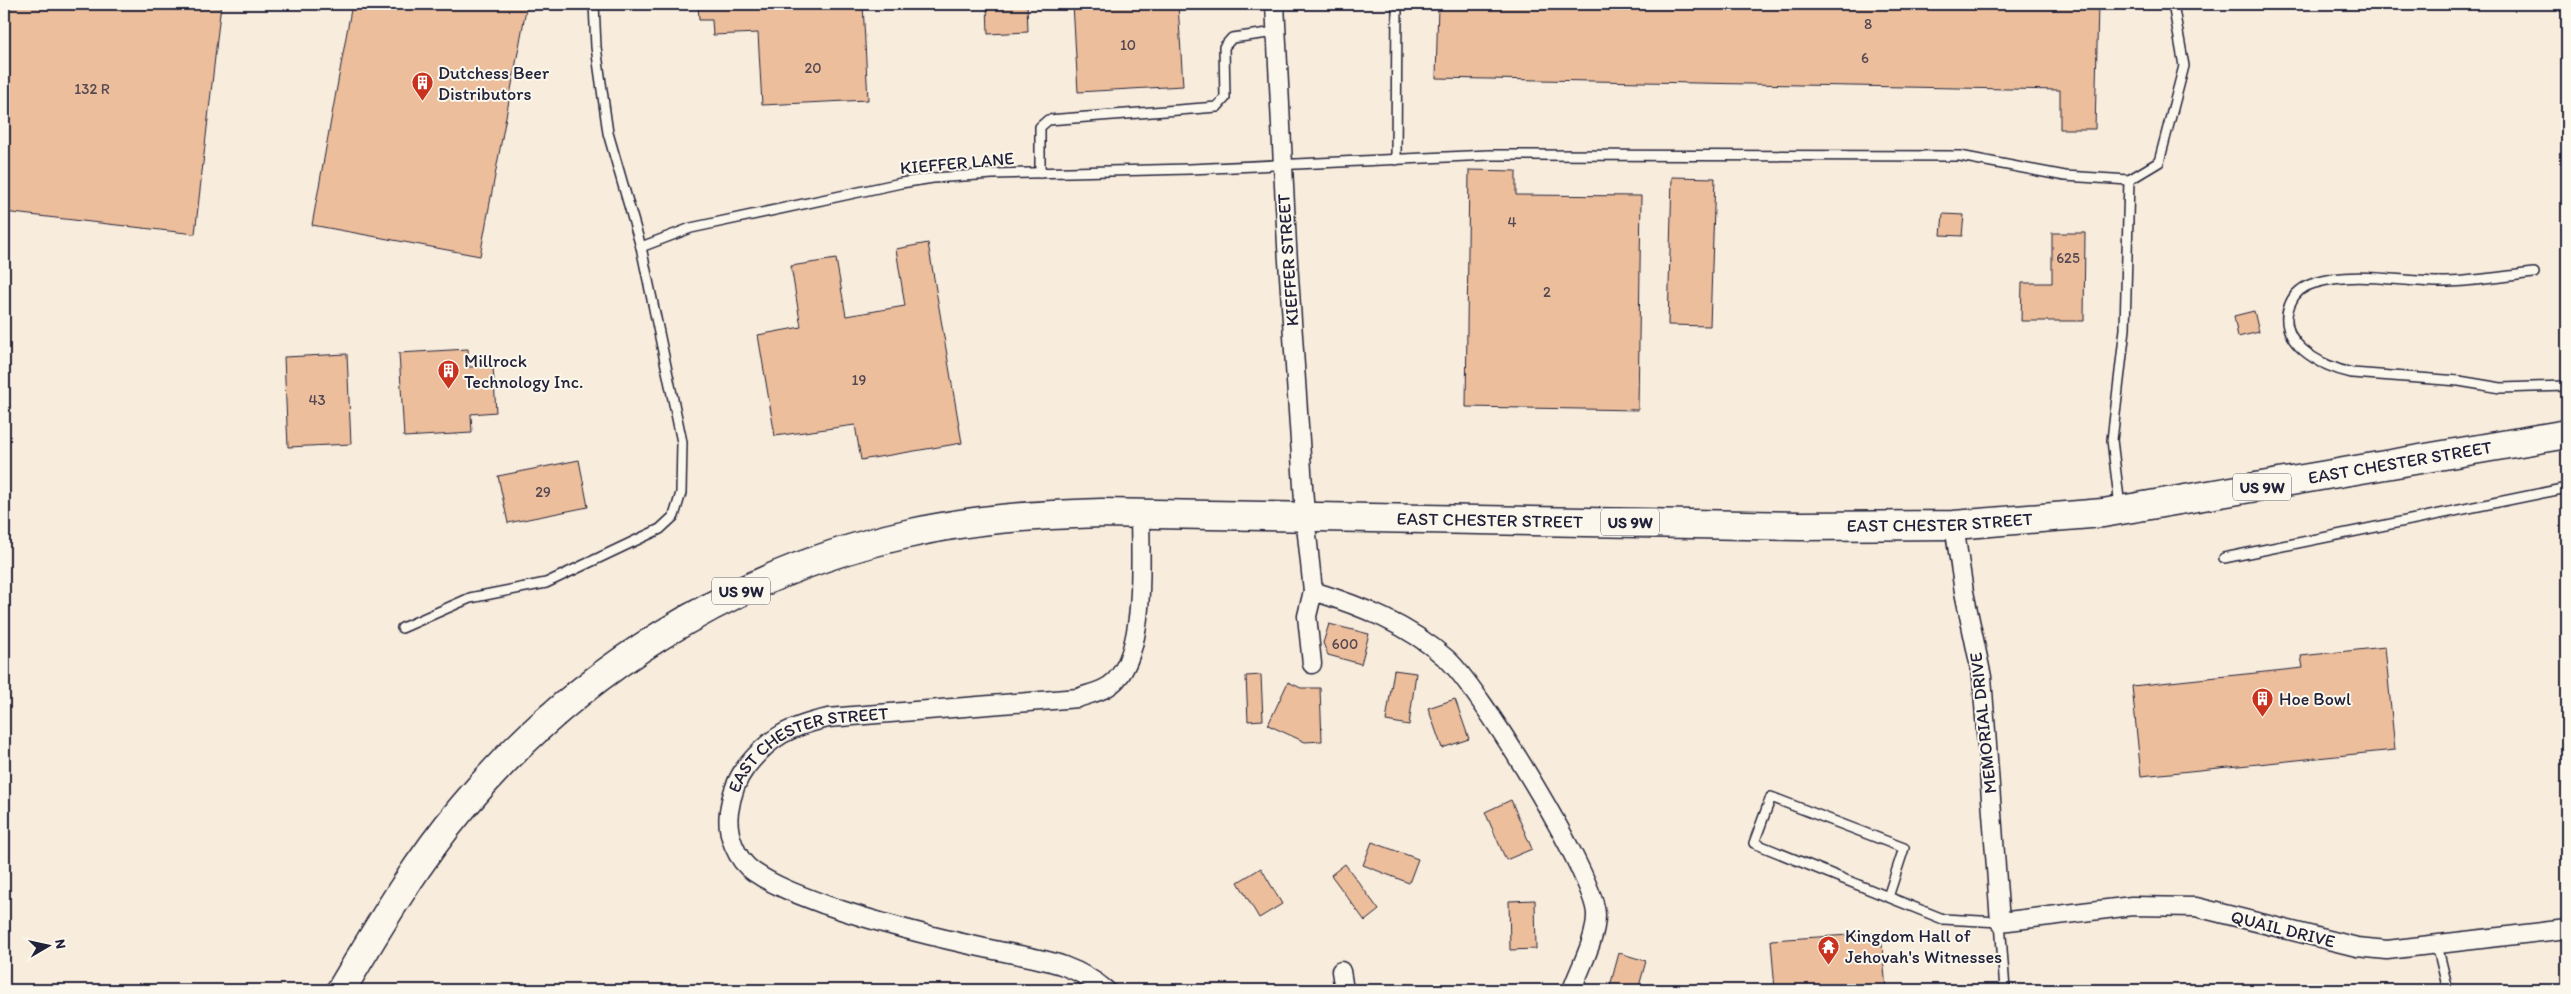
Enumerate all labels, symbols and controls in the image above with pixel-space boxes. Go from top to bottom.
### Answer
house number: 8 [1864,15,1872,33]
house number: 10 [1120,36,1136,54]
house number: 6 [1861,49,1869,67]
house number: 20 [804,59,822,77]
place label: Dutchess Beer Distributors [438,62,550,105]
building icon: Dutchess Beer Distributors [410,71,434,102]
house number: 132 R [74,80,110,98]
street label: KIEFFER LANE [899,147,1015,179]
street label: KIEFFER STREET [1272,193,1304,327]
house number: 4 [1507,213,1517,231]
house number: 625 [2056,249,2080,267]
house number: 2 [1543,283,1551,301]
place label: Millrock Technology Inc. [464,350,583,393]
building icon: Millrock Technology Inc. [436,359,460,390]
house number: 19 [852,371,867,389]
house number: 43 [308,391,326,409]
street label: EAST CHESTER STREET [2306,436,2494,489]
road number: US 9W [2233,474,2291,501]
house number: 29 [535,483,551,501]
street label: EAST CHESTER STREET [1397,508,1583,533]
road number: US 9W [1601,508,1659,536]
street label: EAST CHESTER STREET [1847,508,2033,537]
road number: US 9W [712,578,770,604]
house number: 600 [1332,635,1358,653]
street label: MEMORIAL DRIVE [1965,651,2001,795]
building icon: Hoe Bowl [2251,687,2275,718]
place label: Hoe Bowl [2279,688,2351,710]
street label: EAST CHESTER STREET [723,702,889,795]
street label: QUAIL DRIVE [2229,905,2337,953]
north arrow [22,922,72,972]
place label: Kingdom Hall of Jehovah's Witnesses [1845,925,2002,968]
temple icon: Kingdom Hall of Jehovah's Witnesses [1817,934,1841,965]
text: N [51,938,69,950]

